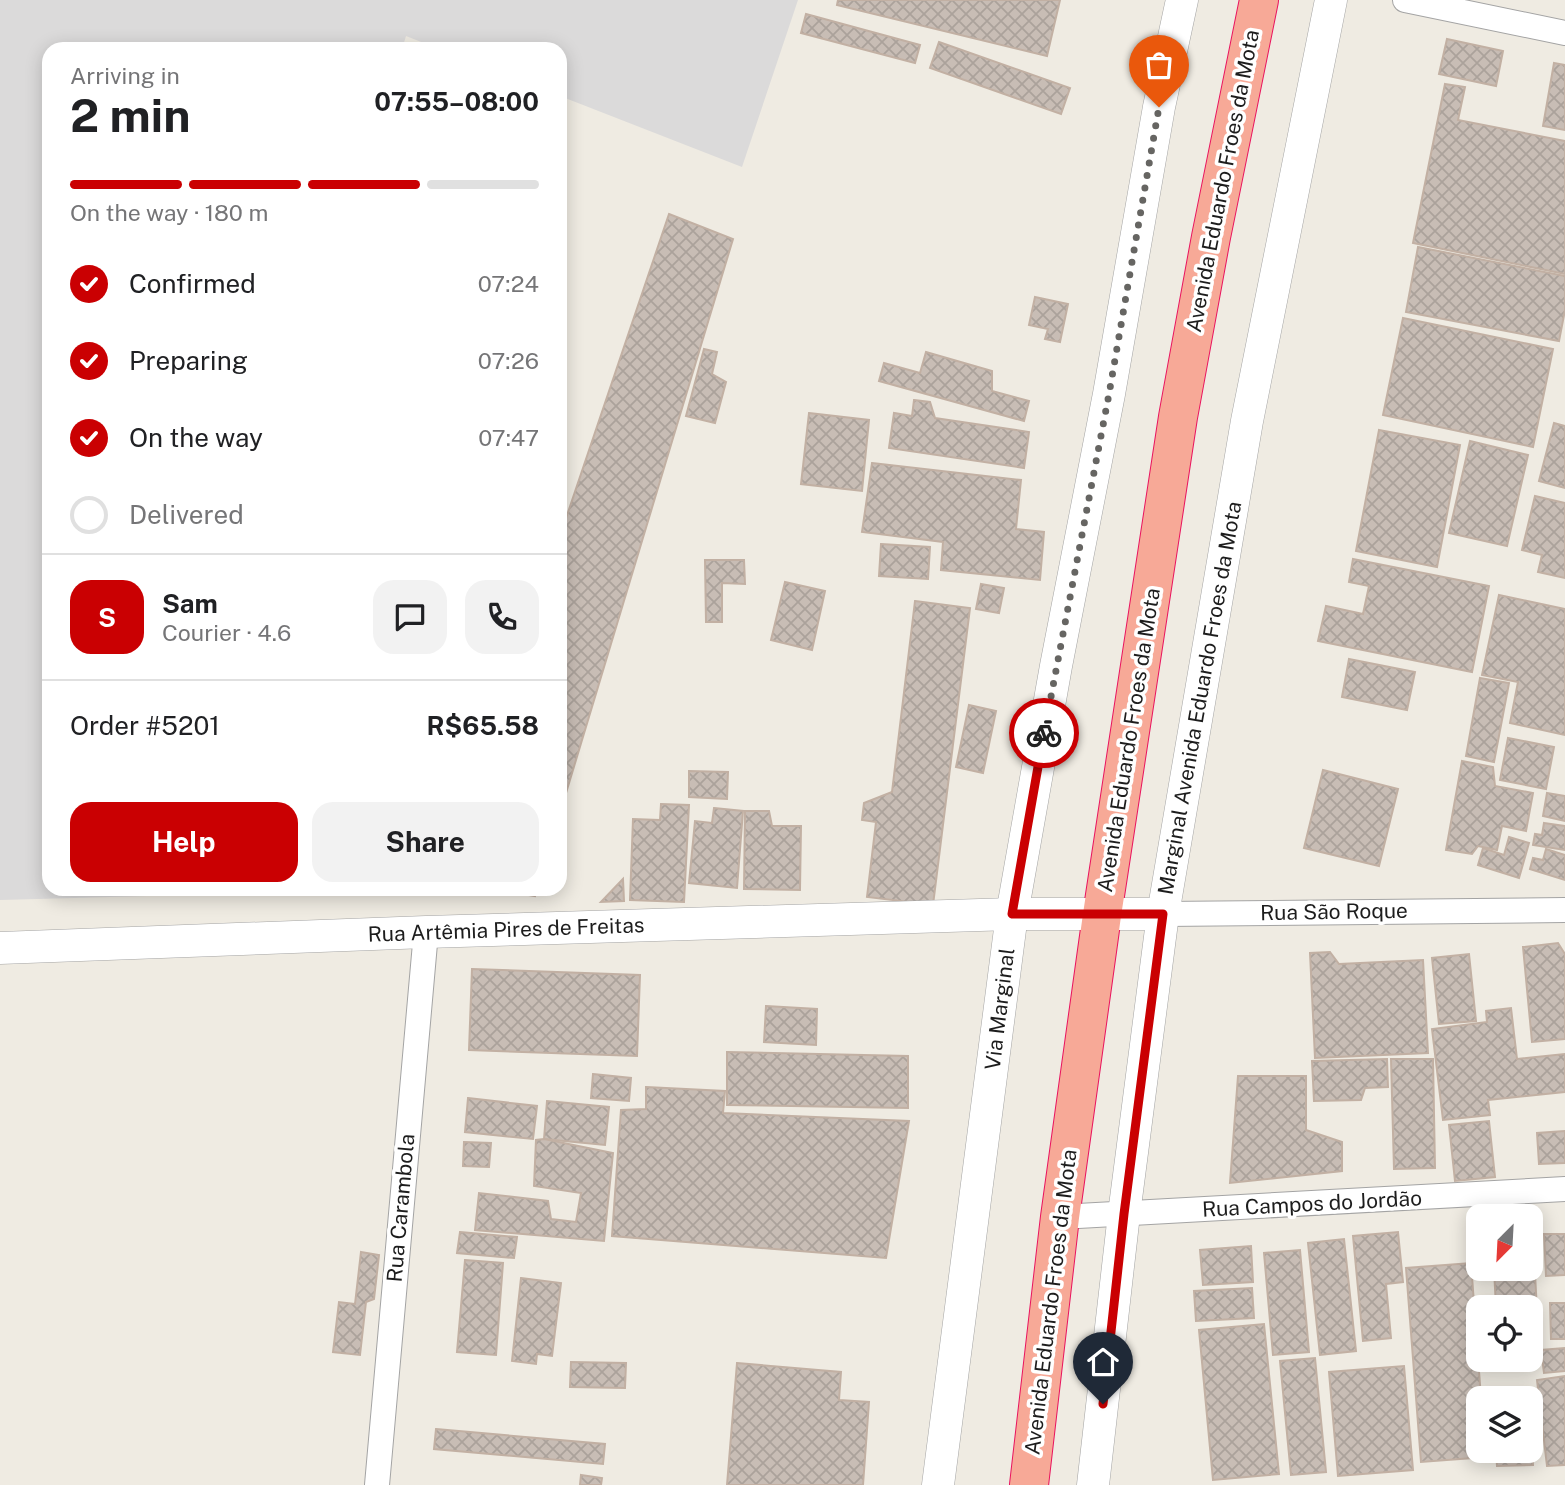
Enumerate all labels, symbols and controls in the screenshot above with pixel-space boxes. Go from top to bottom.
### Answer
street label: Avenida Eduardo Froes da Mota [1181,28,1264,334]
pin [1129,35,1189,107]
icon: bag [1140,46,1178,84]
text: Arriving in [70,62,180,89]
text: 07:55–08:00 [374,86,539,117]
text: 2 min [70,88,190,142]
text: On the way · 180 m [70,199,268,226]
icon: check [70,265,108,303]
text: Confirmed [129,268,256,299]
text: 07:24 [478,270,539,297]
icon: check [70,342,108,380]
text: Preparing [129,345,248,376]
text: 07:26 [478,347,539,374]
icon: check [70,419,108,457]
text: On the way [129,422,263,453]
text: 07:47 [478,424,539,451]
text: Delivered [129,499,244,530]
street label: Marginal Avenida Eduardo Froes da Mota [1153,499,1246,897]
button: chat [373,580,447,654]
button: phone [465,580,539,654]
street label: Avenida Eduardo Froes da Mota [1092,586,1165,894]
text: Sam [162,588,218,619]
text: S [98,602,116,633]
text: Courier · 4.6 [162,619,291,646]
courier [1009,698,1079,768]
text: Order #5201 [70,710,220,741]
text: R$65.58 [426,710,539,741]
icon: bike [1025,714,1063,752]
button: Help [70,802,298,882]
button: Share [312,802,539,882]
street label: Rua São Roque [1260,898,1408,925]
street label: Rua Artêmia Pires de Freitas [367,912,645,947]
street label: Via Marginal [980,947,1019,1071]
street label: Rua Carambola [382,1133,419,1283]
street label: Avenida Eduardo Froes da Mota [1019,1148,1082,1456]
street label: Rua Campos do Jordão [1201,1185,1423,1222]
north arrow [1466,1204,1544,1281]
map controls [1466,1204,1543,1463]
button: locate [1466,1295,1543,1372]
pin [1073,1332,1133,1404]
icon: home [1084,1343,1122,1381]
button: layers [1466,1386,1543,1463]

